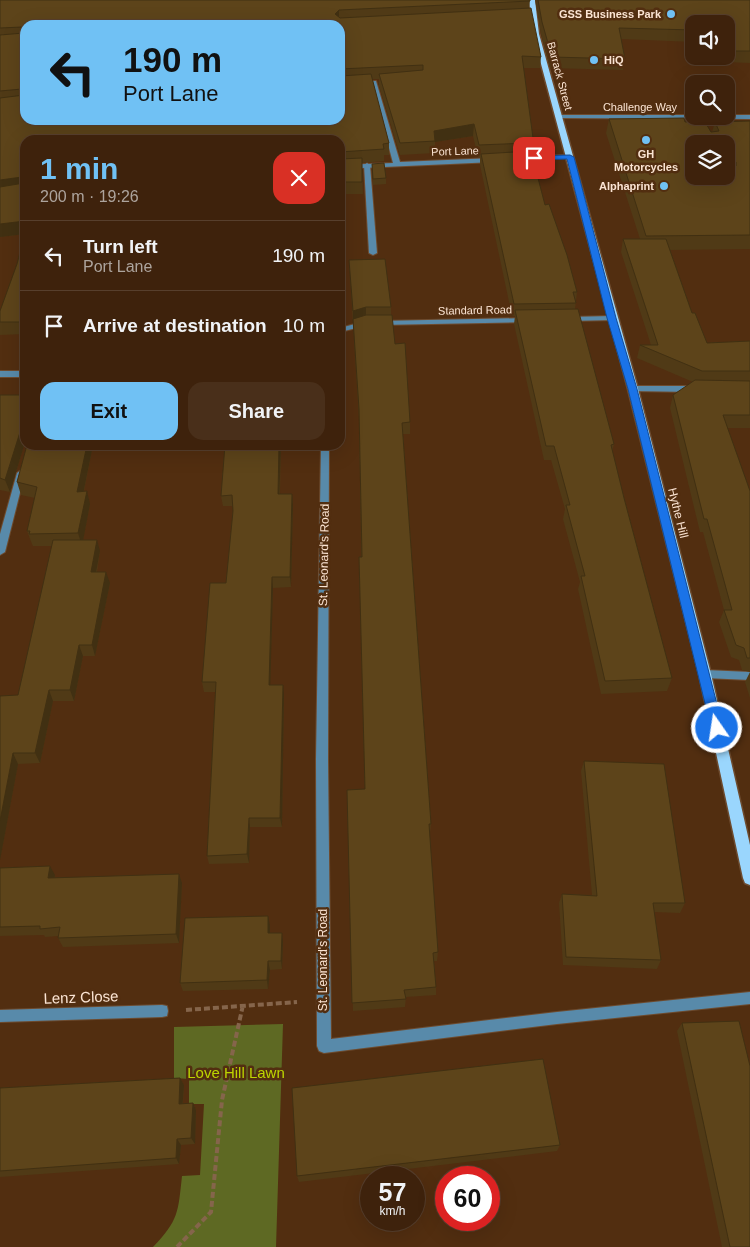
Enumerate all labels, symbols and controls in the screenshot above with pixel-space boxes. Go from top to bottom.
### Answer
place label: GSS Business Park [559,8,662,20]
marker: GSS Business Park [665,8,677,20]
map controls [685,15,735,185]
button: sound [685,15,735,65]
icon: left [40,40,105,105]
text: 190 m [123,40,222,79]
street label: Barrack Street [545,40,575,112]
marker: HiQ [588,54,600,66]
place label: HiQ [604,54,624,66]
button: search [685,75,735,125]
text: Port Lane [123,81,218,106]
street label: Challenge Way [603,101,678,113]
marker: GH Motorcycles [640,134,652,146]
button: layers [685,135,735,185]
pin [513,137,555,179]
street label: Port Lane [431,144,479,158]
icon: arrive [520,144,548,172]
place label: GH Motorcycles [614,148,678,173]
text: 1 min [40,152,118,185]
button: close [273,152,325,204]
place label: Alphaprint [599,180,654,192]
marker: Alphaprint [658,180,670,192]
text: 200 m · 19:26 [40,188,139,205]
text: Turn left [83,236,158,257]
icon: left [40,242,68,270]
text: 190 m [272,245,325,266]
text: Port Lane [83,258,152,275]
street label: Standard Road [438,303,512,317]
icon: arrive [40,312,68,340]
text: Arrive at destination [83,315,267,336]
text: 10 m [283,315,325,336]
button: Exit [40,382,178,440]
button: Share [188,382,325,440]
street label: Hythe Hill [665,486,691,540]
street label: St. Leonard's Road [316,504,332,606]
position arrow [690,701,742,753]
street label: St. Leonard's Road [316,909,330,1011]
street label: Lenz Close [43,987,119,1007]
park label: Love Hill Lawn [187,1064,285,1081]
speed limit sign: 60 [435,1166,500,1231]
text: 57 [379,1178,406,1206]
text: km/h [379,1204,406,1218]

